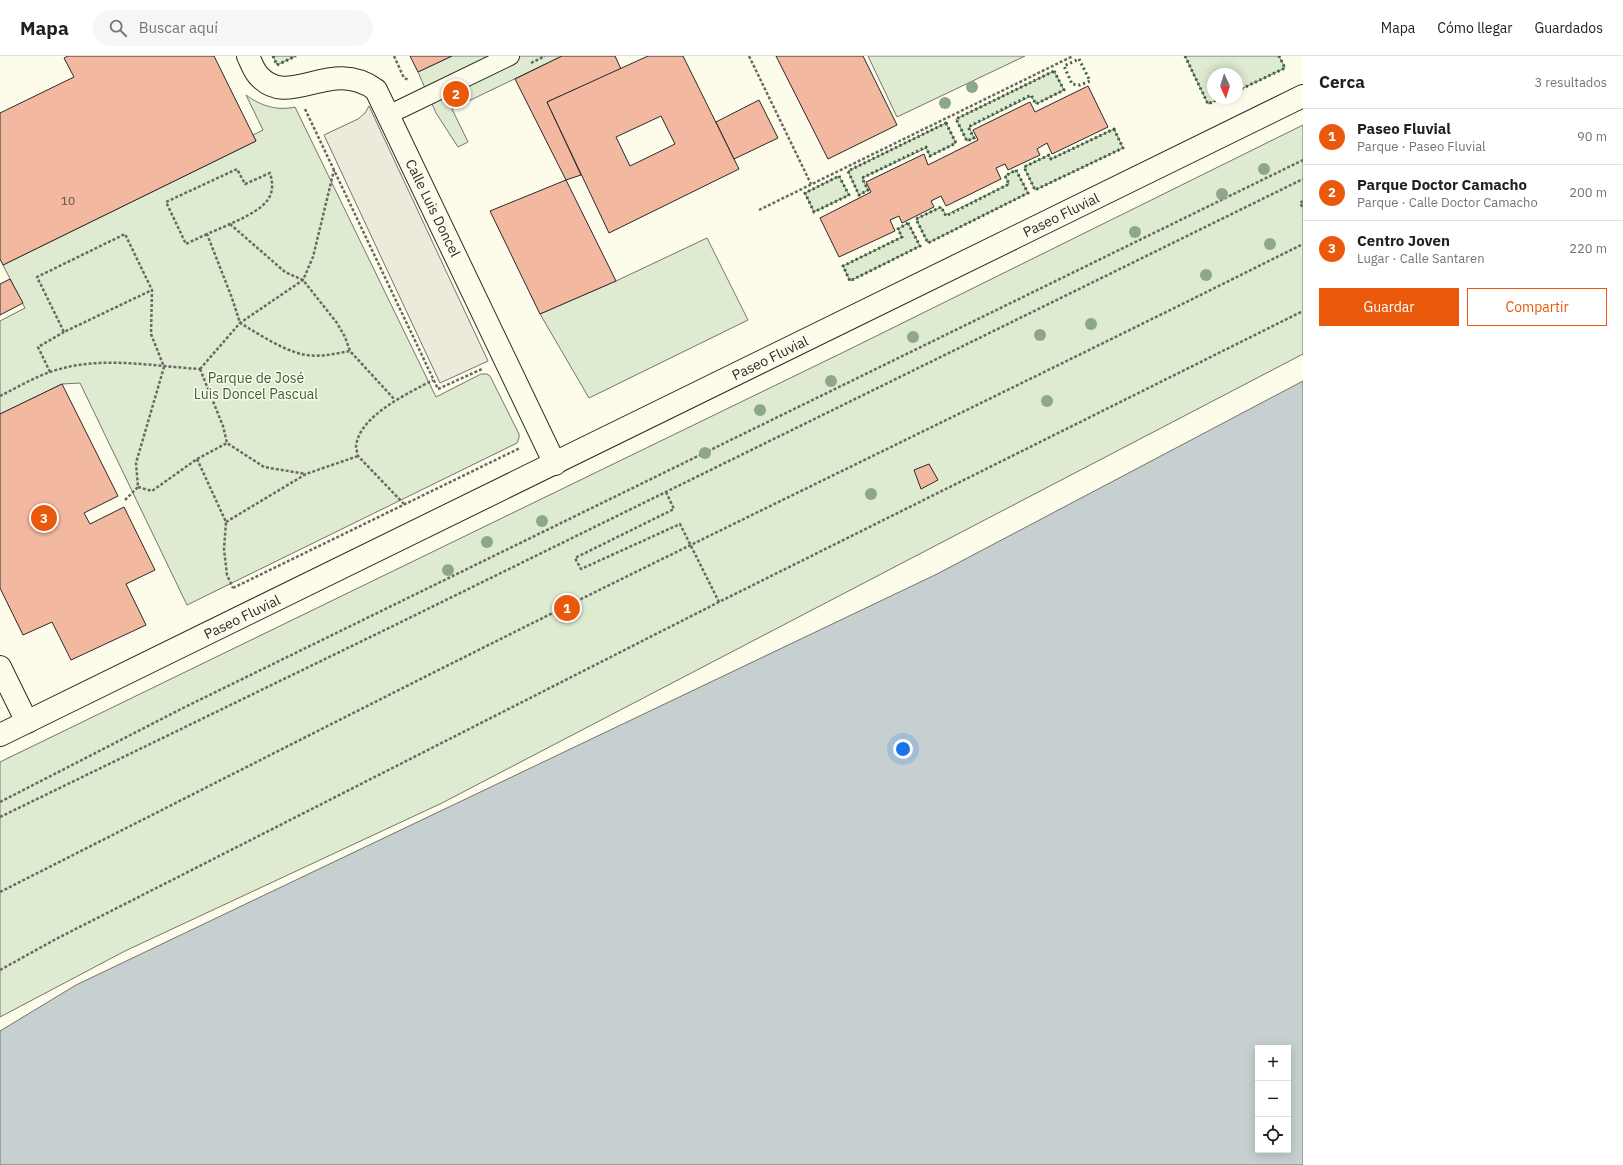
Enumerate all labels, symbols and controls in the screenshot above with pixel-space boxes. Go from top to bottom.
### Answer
search box [93,10,373,46]
text: Mapa [20,16,69,40]
icon: search [107,17,129,39]
text: Buscar aquí [139,18,218,37]
text: Mapa [1381,19,1415,37]
text: Cómo llegar [1437,19,1512,37]
text: Guardados [1534,19,1603,37]
north arrow [1207,68,1243,104]
text: Cerca [1319,71,1365,93]
text: 3 resultados [1534,74,1607,91]
pin: 2 [443,79,469,109]
text: Paseo Fluvial [1357,119,1451,138]
text: 1 [1328,128,1336,145]
text: 90 m [1577,128,1607,145]
text: Parque · Paseo Fluvial [1357,138,1486,155]
street label: Calle Luis Doncel [402,156,465,260]
text: Parque Doctor Camacho [1357,175,1527,194]
text: 2 [1328,184,1336,201]
text: 200 m [1569,184,1607,201]
street label: Paseo Fluvial [1020,189,1102,241]
house number: 10 [61,193,75,208]
text: Parque · Calle Doctor Camacho [1357,194,1538,211]
text: Centro Joven [1357,231,1450,250]
text: 3 [1328,240,1336,257]
text: 220 m [1569,240,1607,257]
text: Lugar · Calle Santaren [1357,250,1485,267]
button: Guardar [1319,288,1459,326]
button: Compartir [1467,288,1607,326]
street label: Paseo Fluvial [729,332,811,384]
park label: Parque de José Luis Doncel Pascual [194,369,318,403]
pin: 3 [31,503,57,533]
street label: Paseo Fluvial [201,591,283,643]
pin: 1 [554,593,580,623]
your location [893,739,913,759]
map controls [1255,1045,1291,1153]
button: + [1255,1045,1291,1081]
button: − [1255,1081,1291,1117]
button: locate [1255,1117,1291,1153]

